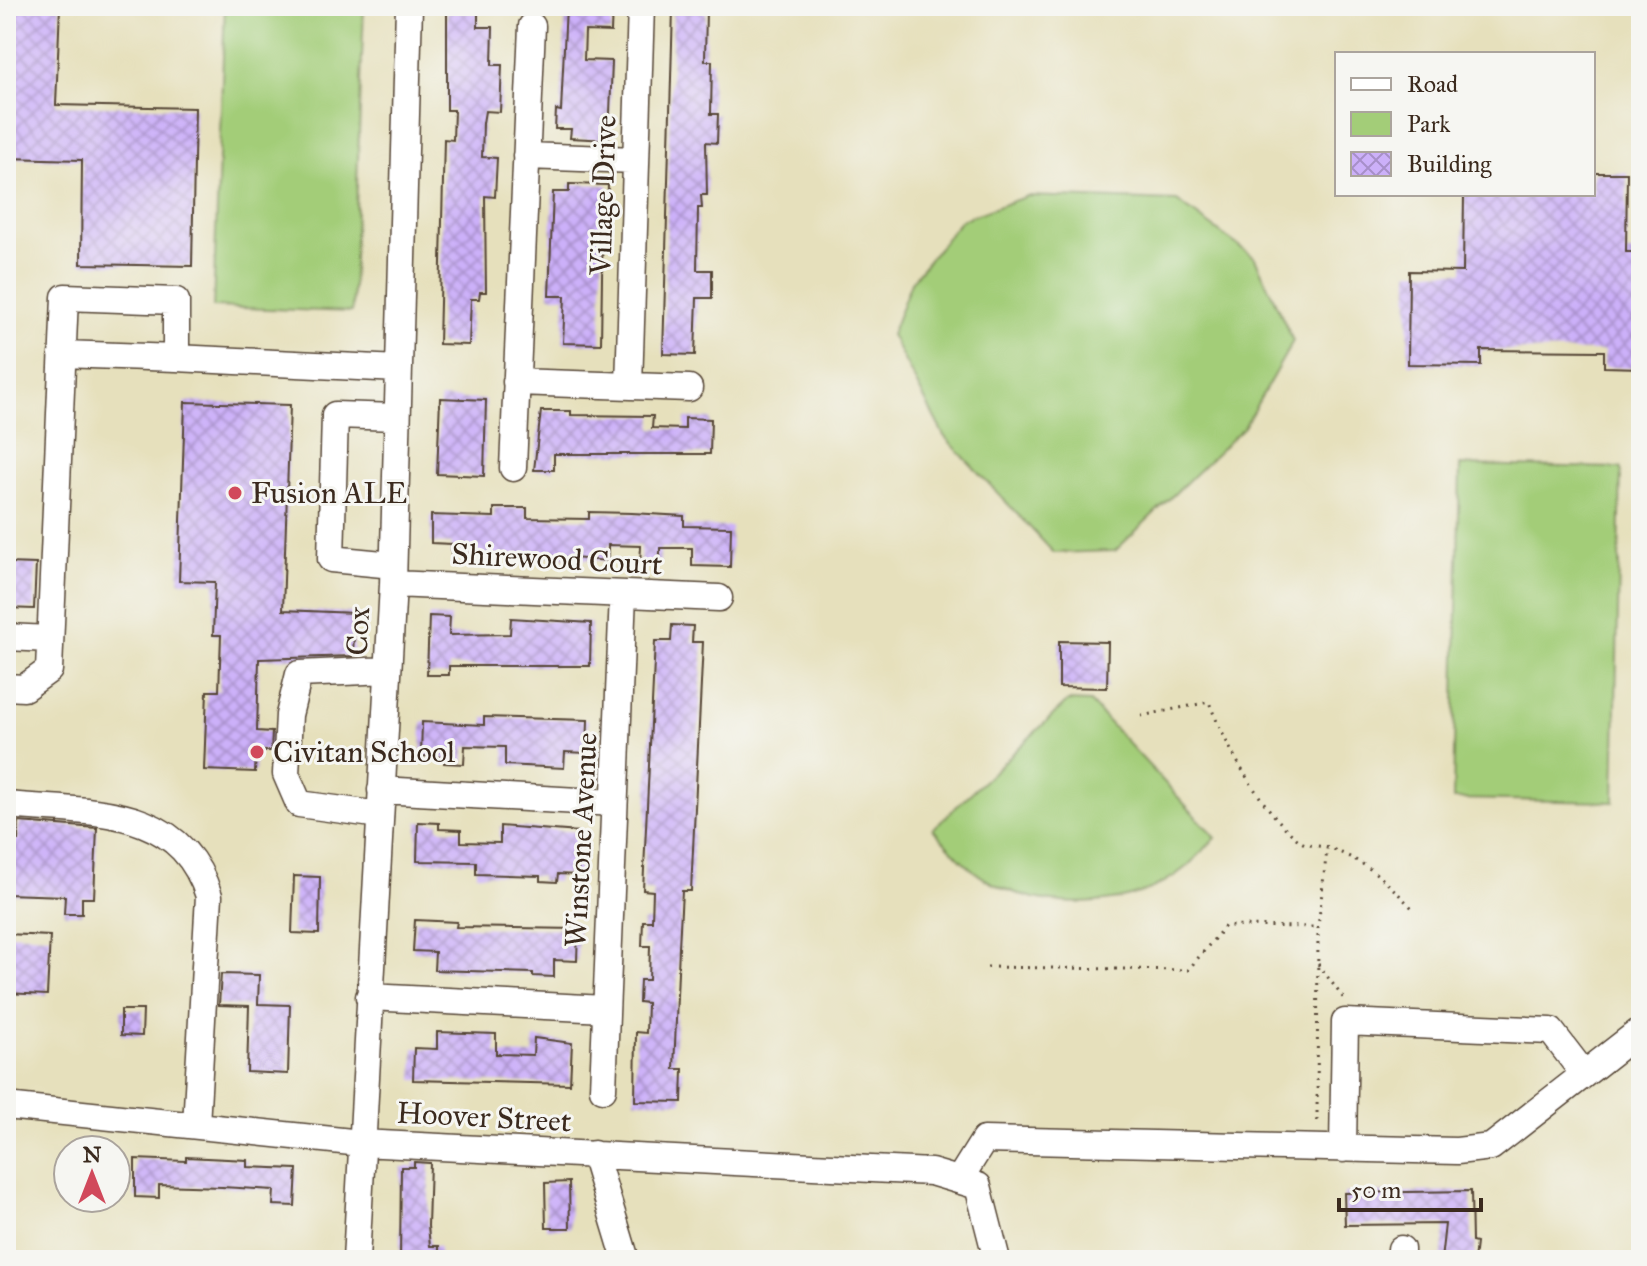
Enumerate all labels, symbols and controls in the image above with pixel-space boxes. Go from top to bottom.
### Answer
legend [1335,52,1595,196]
text: Road [1407,69,1458,99]
text: Park [1407,109,1451,139]
street label: Village Drive [582,114,624,277]
text: Building [1407,149,1492,179]
place label: Fusion ALE [251,475,407,511]
marker: Fusion ALE [226,484,244,502]
street label: Shirewood Court [451,536,664,583]
street label: Cox [339,606,377,656]
street label: Winstone Avenue [557,732,605,948]
place label: Civitan School [273,734,456,770]
marker: Civitan School [248,743,266,761]
street label: Hoover Street [396,1094,573,1140]
north arrow [52,1134,132,1214]
text: N [83,1141,102,1168]
scale bar [1339,1162,1481,1212]
text: 50 m [1351,1175,1401,1205]

